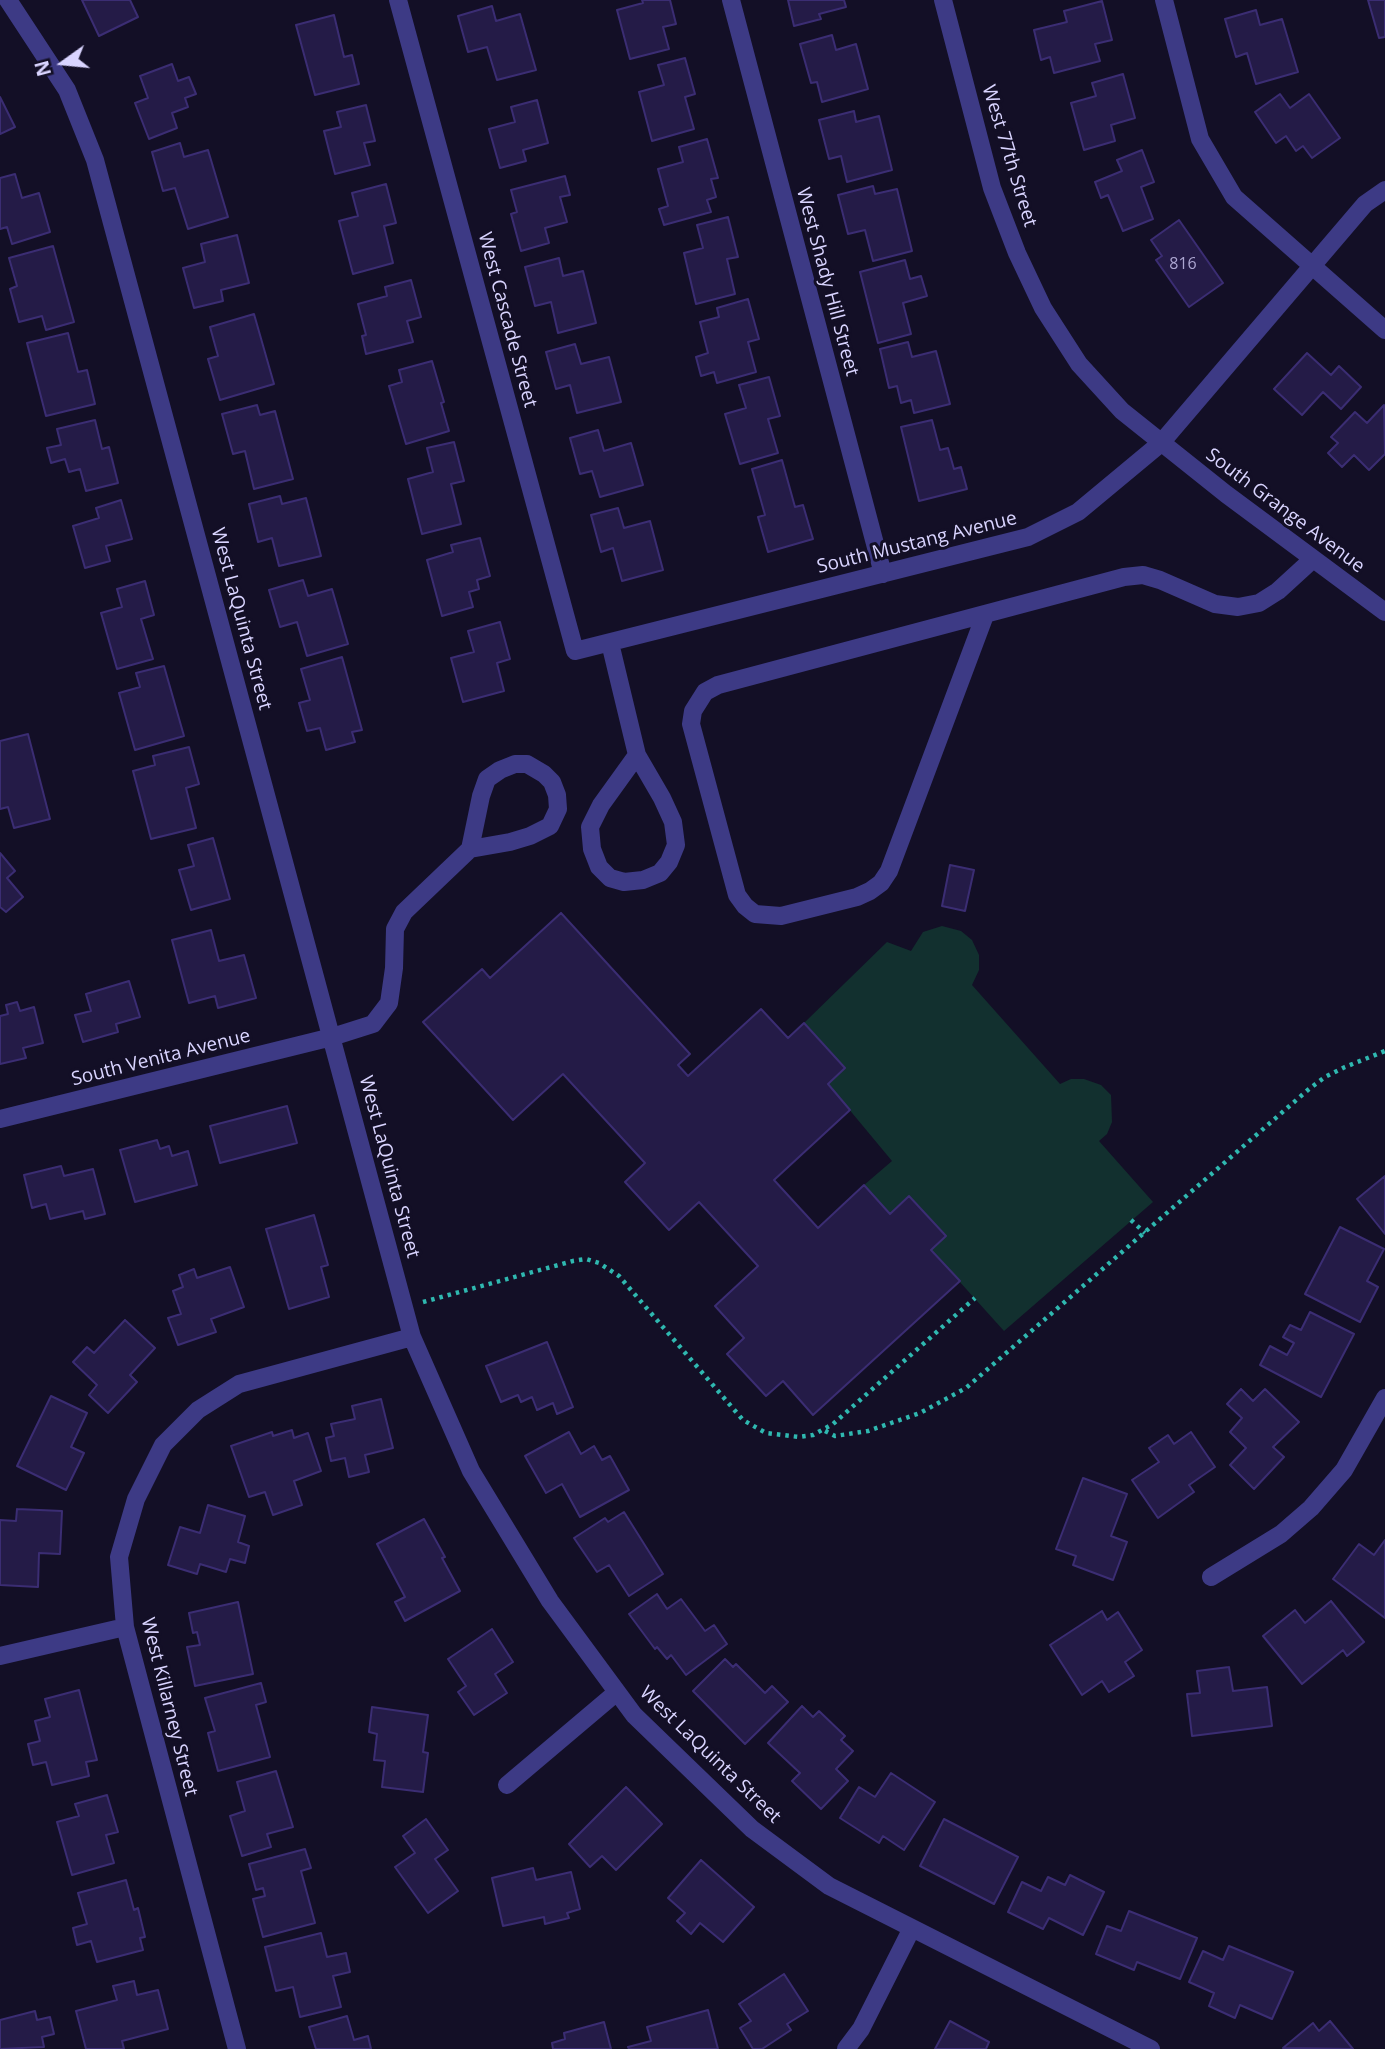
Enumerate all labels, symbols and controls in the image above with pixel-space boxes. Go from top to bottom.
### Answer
north arrow [28,28,98,98]
text: N [28,58,57,79]
street label: West 77th Street [977,82,1041,230]
street label: West Shady Hill Street [791,185,863,379]
street label: West Cascade Street [473,230,541,410]
house number: 816 [1169,254,1197,274]
street label: South Grange Avenue [1201,444,1369,578]
street label: South Mustang Avenue [815,507,1019,579]
street label: West LaQuinta Street [206,525,276,713]
street label: South Venita Avenue [69,1025,253,1091]
street label: West LaQuinta Street [354,1073,424,1261]
street label: West Killarney Street [136,1615,202,1799]
street label: West LaQuinta Street [635,1682,785,1828]

